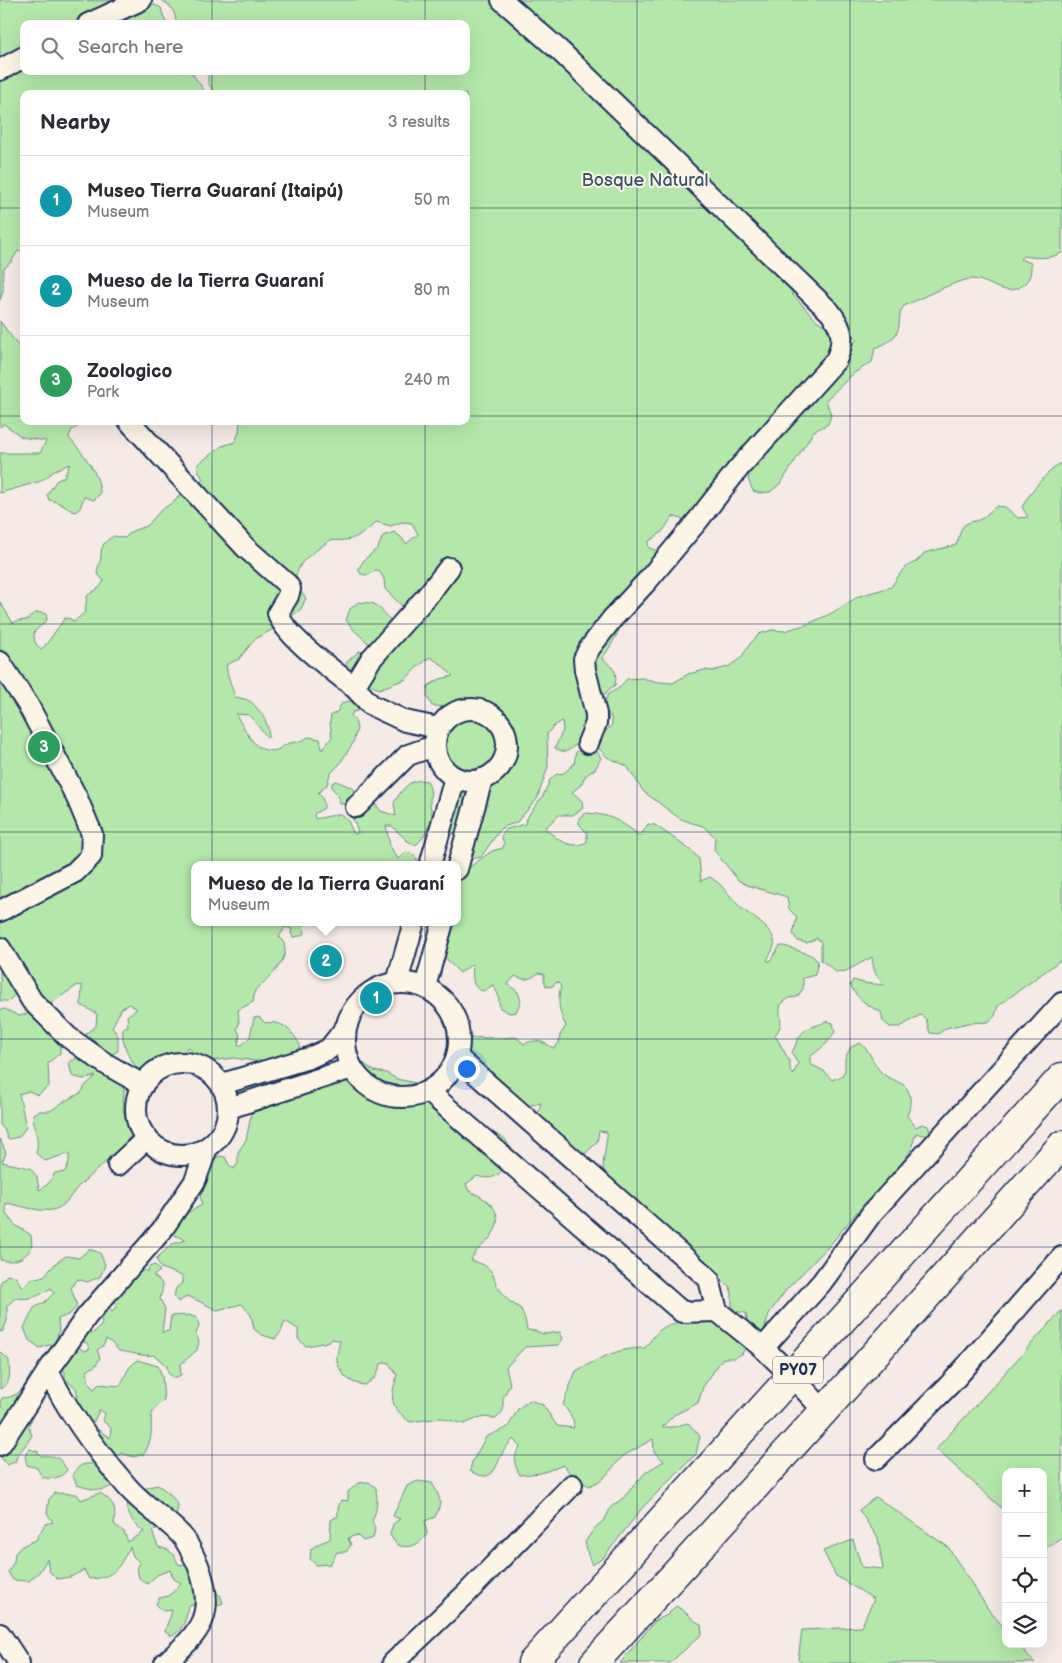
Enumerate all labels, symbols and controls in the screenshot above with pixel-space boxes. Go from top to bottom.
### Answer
search box [20,20,470,75]
icon: search [38,34,66,62]
text: Search here [78,36,183,59]
text: Nearby [40,110,110,135]
text: 3 results [388,113,450,132]
park label: Bosque Natural [581,170,709,191]
text: Museo Tierra Guaraní (Itaipú) [87,180,344,203]
text: 1 [53,191,59,210]
text: 50 m [414,191,450,210]
text: Museum [87,203,149,222]
text: Mueso de la Tierra Guaraní [87,270,324,293]
text: 2 [51,281,61,300]
text: 80 m [414,281,450,300]
text: Museum [87,293,149,312]
text: Zoologico [87,360,172,383]
text: 3 [51,371,61,390]
text: 240 m [404,371,450,390]
text: Park [87,383,119,402]
pin: 3 [28,728,60,766]
popup [191,861,461,926]
text: Mueso de la Tierra Guaraní [208,873,444,896]
text: Museum [208,896,270,915]
pin: 2 [310,942,342,980]
pin: 1 [360,979,392,1017]
your location [454,1056,480,1082]
road number: PY07 [773,1356,823,1384]
map controls [1002,1468,1047,1648]
button: + [1002,1468,1047,1513]
button: − [1002,1513,1047,1558]
button: locate [1002,1558,1047,1603]
button: layers [1002,1603,1047,1648]

